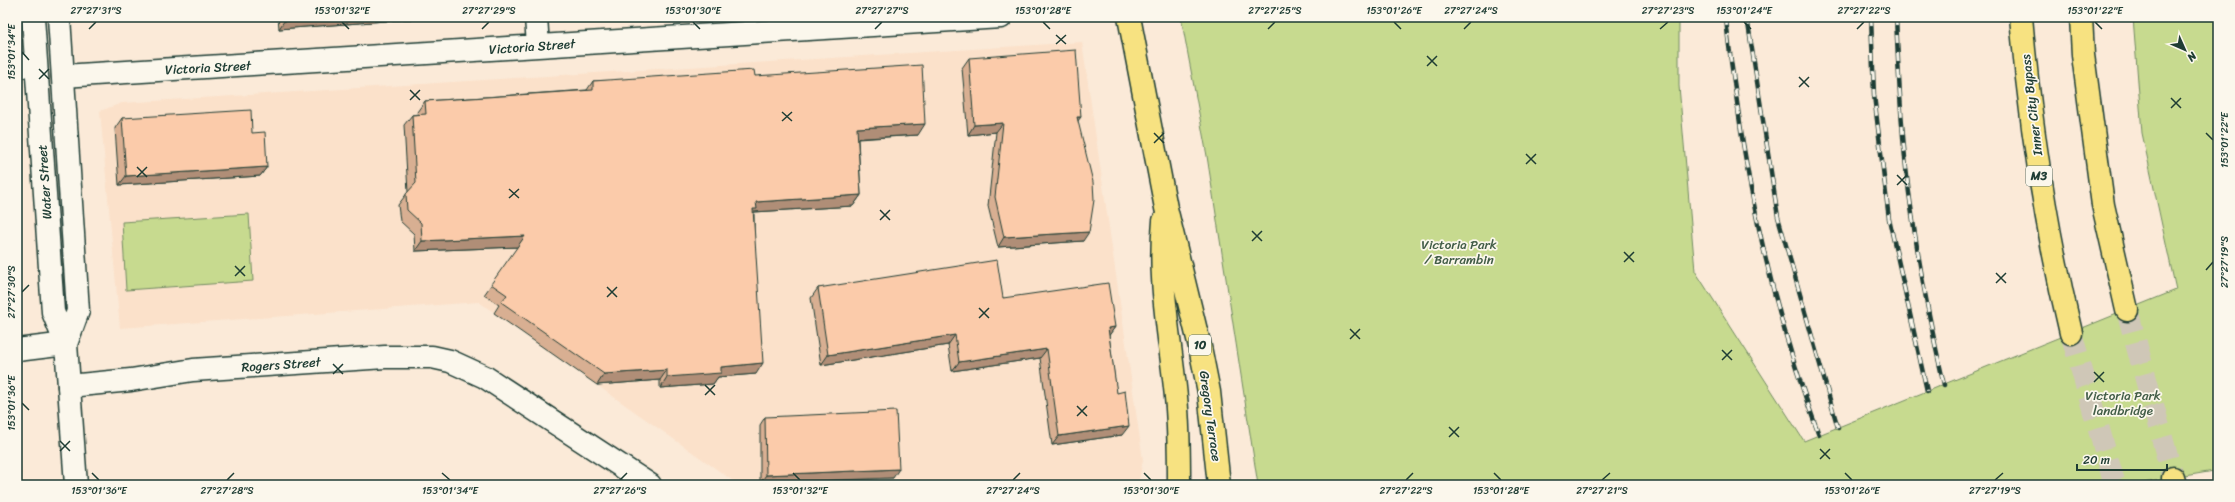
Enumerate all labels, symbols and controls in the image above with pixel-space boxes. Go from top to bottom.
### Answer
text: 27°27'31"S [70,2,122,20]
text: 153°01'32"E [314,2,371,20]
text: 27°27'29"S [462,2,516,20]
text: 153°01'30"E [665,2,722,20]
text: 27°27'27"S [856,2,909,20]
text: 153°01'28"E [1015,2,1072,20]
text: 27°27'25"S [1248,2,1302,20]
text: 153°01'26"E [1366,2,1423,20]
text: 27°27'24"S [1444,2,1498,20]
text: 27°27'23"S [1642,2,1695,20]
text: 153°01'24"E [1716,2,1774,20]
text: 27°27'22"S [1838,2,1891,20]
text: 153°01'22"E [2067,2,2124,20]
text: 153°01'34"E [3,23,21,80]
north arrow [2165,30,2205,70]
street label: Victoria Street [488,32,577,61]
text: N [2182,47,2202,66]
street label: Inner City Bypass [2014,52,2049,158]
street label: Victoria Street [164,54,252,81]
text: 153°01'22"E [2216,111,2234,168]
street label: Water Street [30,143,59,220]
road number: M3 [2026,166,2052,186]
park label: Victoria Park / Barrambin [1421,233,1497,271]
text: 27°27'19"S [2216,235,2234,288]
text: 27°27'30"S [3,265,21,319]
road number: 10 [1189,335,1211,355]
street label: Rogers Street [241,350,322,379]
street label: Gregory Terrace [1193,369,1228,463]
text: 153°01'36"E [3,374,21,431]
park label: Victoria Park landbridge [2085,384,2161,422]
scale bar [2077,446,2167,472]
text: 20 m [2083,449,2110,471]
text: 153°01'36"E [71,482,128,500]
text: 27°27'28"S [200,482,254,500]
text: 153°01'34"E [422,482,479,500]
text: 27°27'26"S [594,482,647,500]
text: 153°01'32"E [772,482,829,500]
text: 27°27'24"S [986,482,1040,500]
text: 153°01'30"E [1123,482,1180,500]
text: 27°27'22"S [1380,482,1433,500]
text: 153°01'28"E [1473,482,1530,500]
text: 27°27'21"S [1576,482,1628,500]
text: 153°01'26"E [1824,482,1881,500]
text: 27°27'19"S [1969,482,2022,500]

